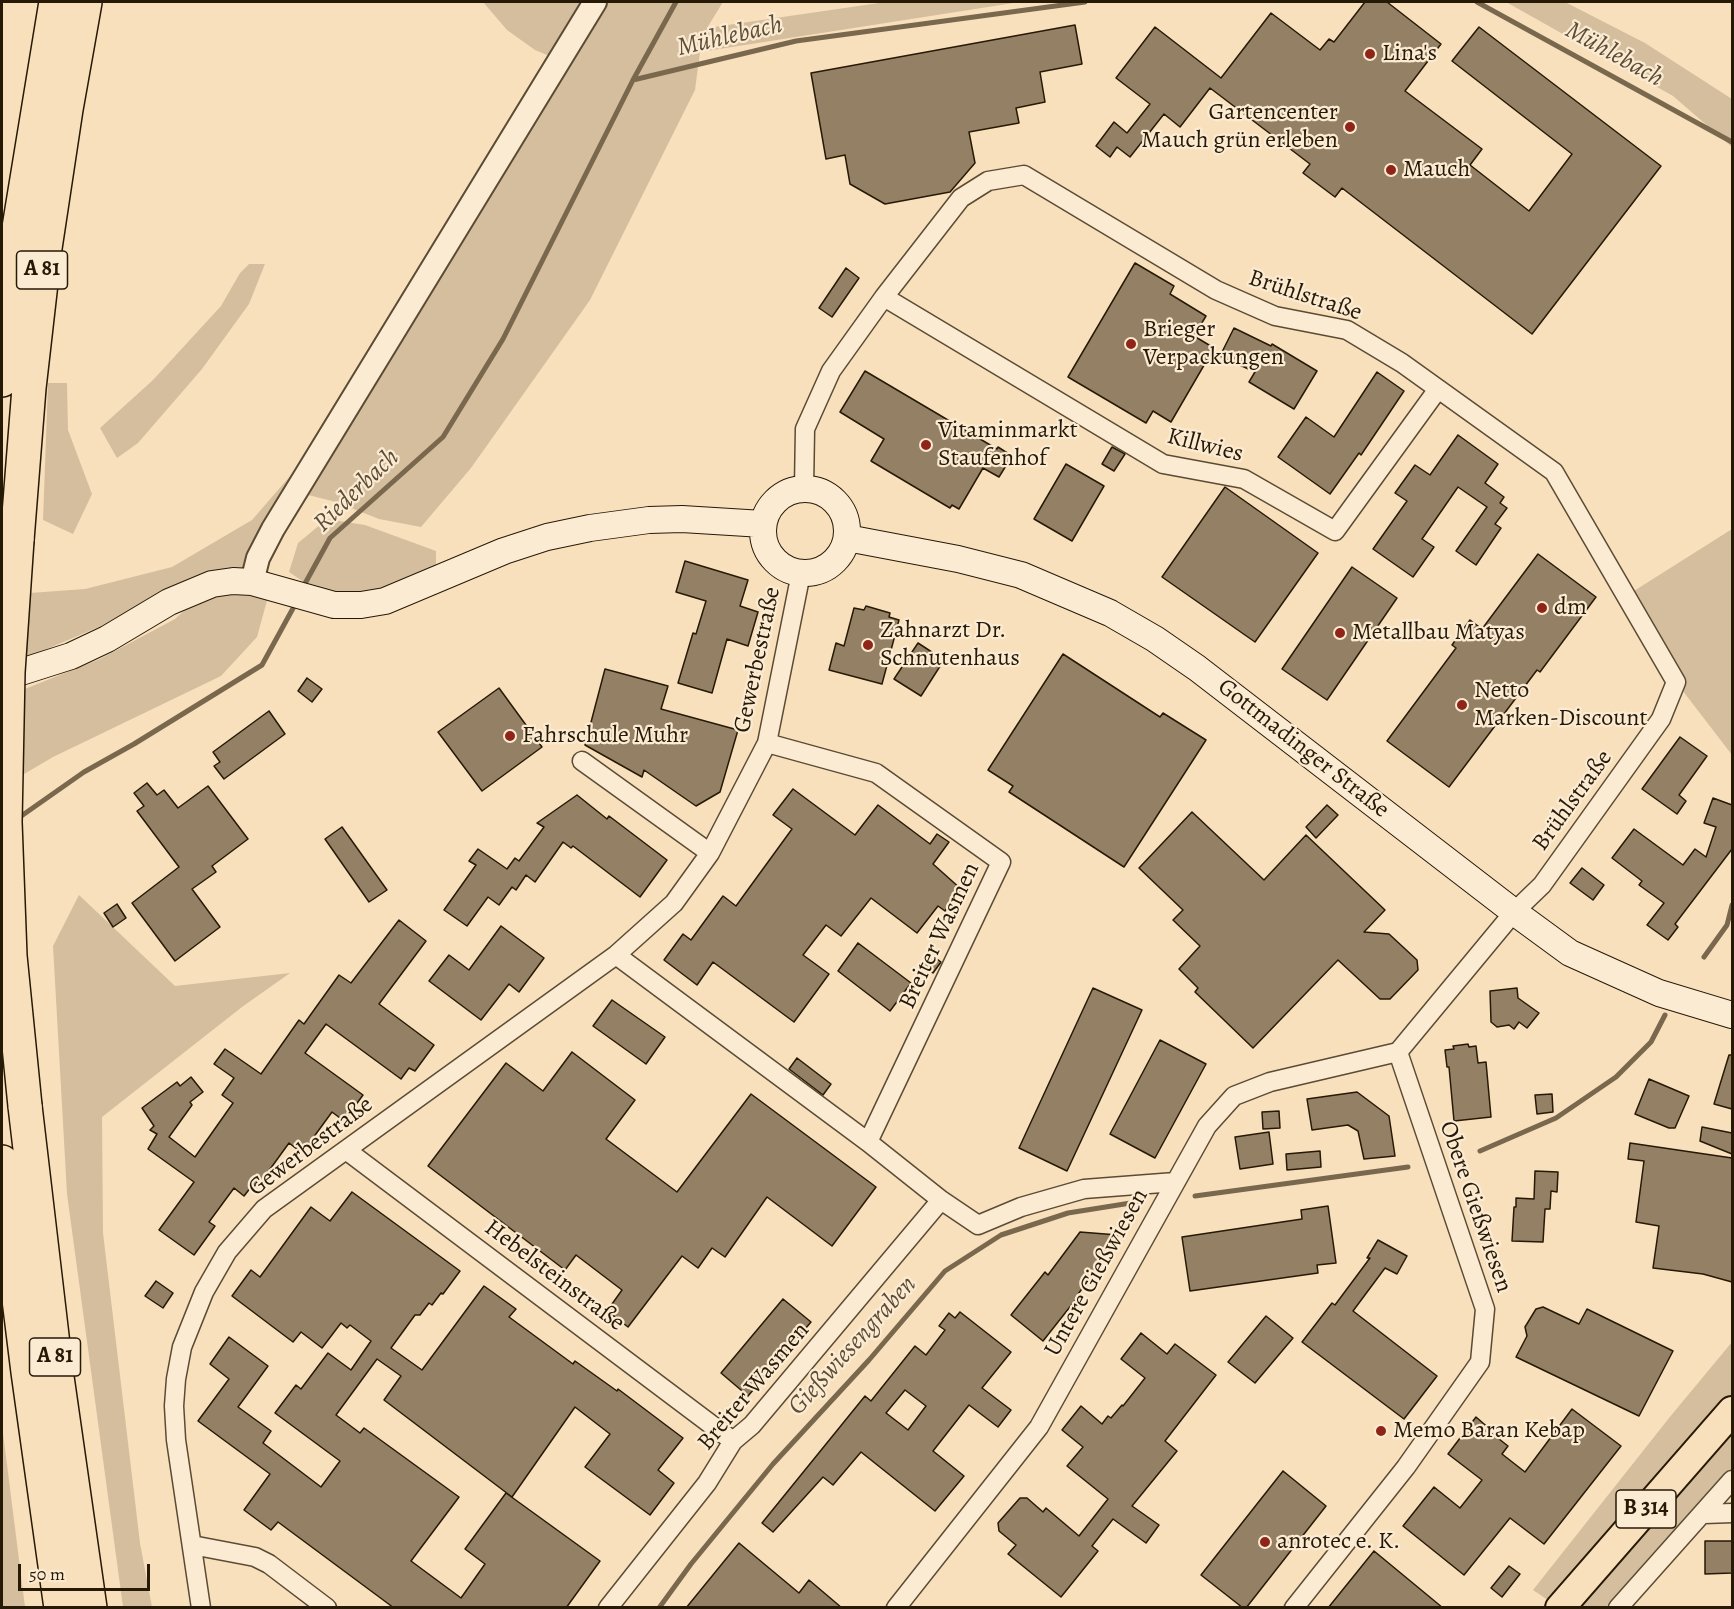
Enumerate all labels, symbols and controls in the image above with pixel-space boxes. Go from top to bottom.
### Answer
water label: Mühlebach [674,10,786,64]
water label: Mühlebach [1559,15,1669,95]
place label: Lina's [1382,40,1437,68]
marker: Lina's [1363,47,1377,61]
place label: Gartencenter Mauch grün erleben [1141,99,1338,155]
marker: Gartencenter Mauch grün erleben [1343,120,1357,134]
place label: Mauch [1403,156,1470,184]
marker: Mauch [1384,163,1398,177]
road number: A 81 [16,251,68,289]
street label: Brühlstraße [1245,264,1365,328]
place label: Brieger Verpackungen [1143,316,1284,372]
marker: Brieger Verpackungen [1124,337,1138,351]
place label: Vitaminmarkt Staufenhof [938,417,1078,473]
street label: Killwies [1164,423,1246,469]
marker: Vitaminmarkt Staufenhof [919,438,933,452]
water label: Riederbach [308,443,406,539]
street label: Gewerbestraße [728,584,788,736]
place label: dm [1554,594,1587,622]
marker: dm [1535,601,1549,615]
place label: Zahnarzt Dr. Schnutenhaus [880,617,1020,673]
place label: Metallbau Matyas [1352,619,1525,647]
marker: Metallbau Matyas [1333,626,1347,640]
marker: Zahnarzt Dr. Schnutenhaus [861,638,875,652]
street label: Gottmadinger Straße [1212,673,1394,825]
place label: Netto Marken-Discount [1474,677,1647,733]
marker: Netto Marken-Discount [1455,698,1469,712]
place label: Fahrschule Muhr [522,722,688,750]
marker: Fahrschule Muhr [503,729,517,743]
street label: Brühlstraße [1527,745,1619,857]
street label: Breiter Wasmen [893,858,987,1014]
street label: Gewerbestraße [243,1091,379,1203]
street label: Obere Gießwiesen [1432,1118,1518,1296]
street label: Untere Gießwiesen [1039,1184,1155,1362]
street label: Hebelsteinstraße [478,1214,630,1338]
water label: Gießwiesengraben [782,1270,924,1422]
street label: Breiter Wasmen [692,1317,816,1457]
road number: A 81 [29,1338,80,1376]
place label: Memo Baran Kebap [1393,1417,1585,1445]
marker: Memo Baran Kebap [1374,1424,1388,1438]
road number: B 314 [1616,1490,1676,1528]
place label: anrotec e. K. [1277,1528,1400,1556]
marker: anrotec e. K. [1258,1535,1272,1549]
scale bar [21,1552,153,1590]
text: 50 m [29,1562,65,1586]

